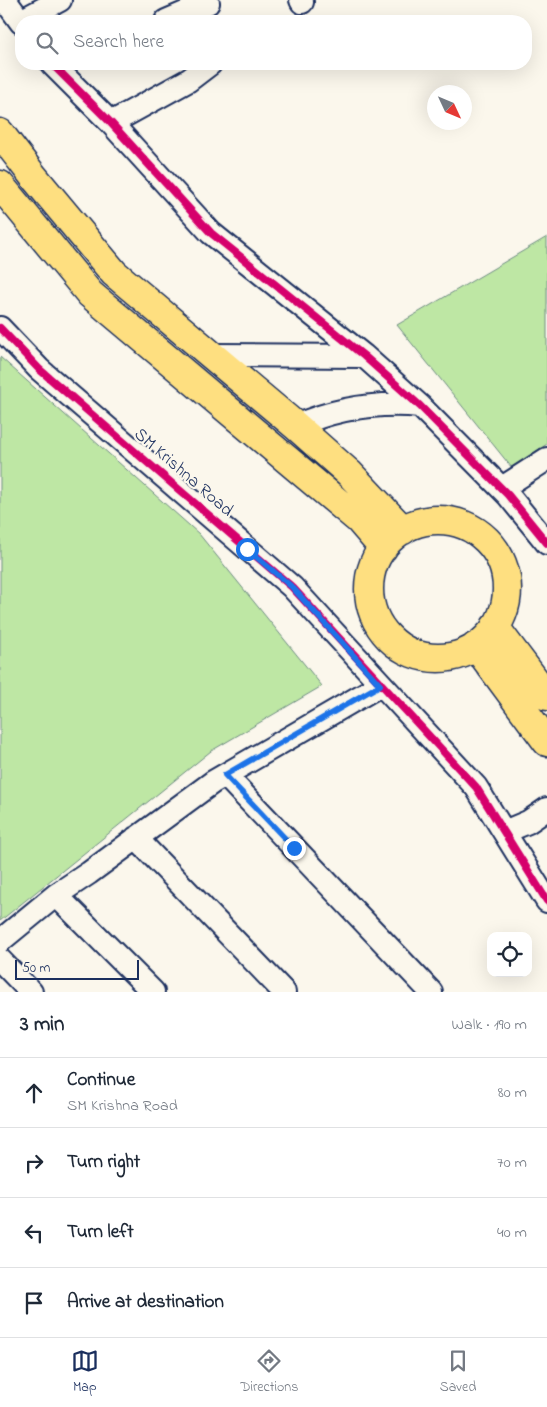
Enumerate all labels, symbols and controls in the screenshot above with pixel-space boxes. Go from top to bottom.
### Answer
search box [15,15,532,70]
icon: search [33,29,61,57]
text: Search here [73,29,164,56]
north arrow [427,85,472,130]
street label: SM Krishna Road [127,422,239,524]
route start [236,538,259,561]
route end [283,837,306,860]
map controls [487,932,532,977]
button: locate [487,932,532,977]
scale bar [15,957,139,980]
text: 50 m [22,958,50,979]
text: 3 min [20,1010,64,1040]
text: Walk · 190 m [452,1013,527,1037]
text: Continue [67,1067,135,1094]
icon: ahead [20,1079,48,1107]
text: 80 m [498,1081,527,1105]
text: SM Krishna Road [67,1094,178,1118]
icon: right [20,1149,48,1177]
text: Turn right [67,1149,140,1176]
text: 70 m [497,1151,527,1175]
icon: left [20,1219,48,1247]
text: Turn left [67,1219,134,1246]
text: 40 m [497,1221,527,1245]
icon: arrive [20,1289,48,1317]
text: Arrive at destination [67,1289,224,1316]
tab: Map [71,1347,99,1398]
tab: Directions [240,1347,298,1398]
tab: Saved [440,1347,476,1398]

